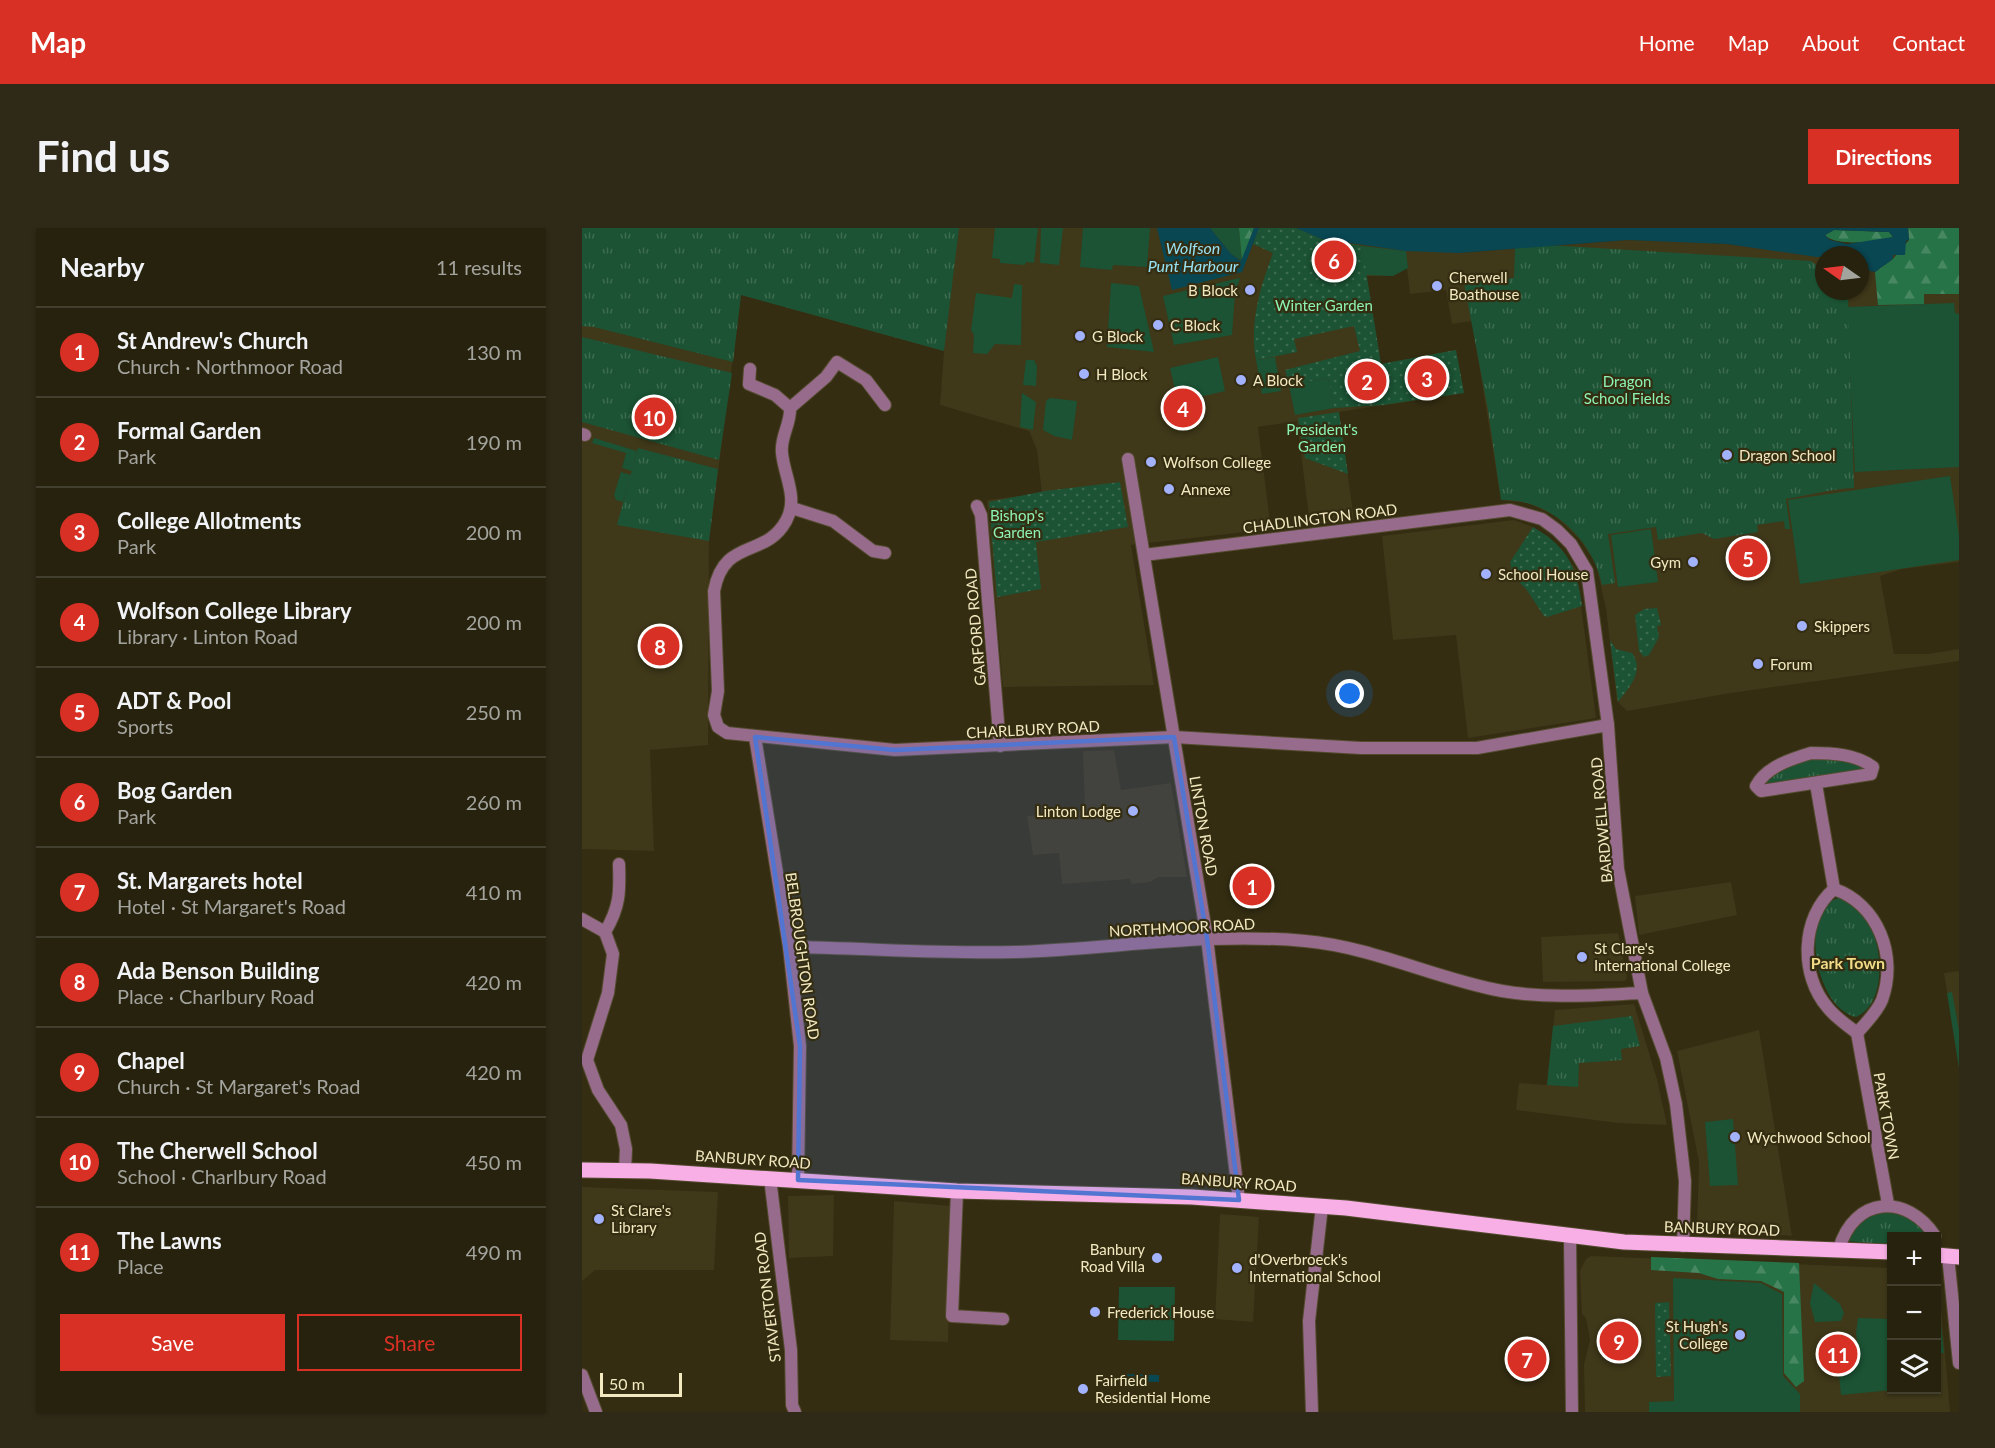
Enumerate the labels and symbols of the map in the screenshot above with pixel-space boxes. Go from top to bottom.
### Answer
pin: 6 [1314,237,1353,282]
water label: Wolfson Punt Harbour [1148,238,1239,275]
north arrow [1815,246,1869,300]
place label: Cherwell Boathouse [1449,268,1520,303]
marker: Cherwell Boathouse [1430,279,1444,293]
place label: B Block [1188,281,1238,299]
marker: B Block [1243,283,1257,297]
park label: Winter Garden [1275,296,1373,314]
place label: C Block [1170,316,1221,334]
marker: C Block [1151,318,1165,332]
place label: G Block [1092,327,1144,345]
marker: G Block [1073,329,1087,343]
pin: 3 [1408,356,1446,400]
pin: 2 [1348,358,1386,404]
place label: H Block [1096,365,1148,383]
marker: H Block [1077,367,1091,381]
place label: A Block [1253,371,1303,389]
park label: Dragon School Fields [1584,372,1670,407]
marker: A Block [1234,373,1248,387]
pin: 4 [1164,386,1202,430]
pin: 10 [634,394,674,440]
park label: President's Garden [1286,420,1358,455]
place label: Dragon School [1739,446,1836,464]
marker: Dragon School [1720,448,1734,462]
place label: Wolfson College [1163,453,1271,471]
marker: Wolfson College [1144,455,1158,469]
place label: Annexe [1181,480,1231,498]
marker: Annexe [1162,482,1176,496]
street label: CHADLINGTON ROAD [1242,500,1398,536]
park label: Bishop's Garden [990,506,1044,541]
pin: 5 [1728,536,1768,580]
place label: Gym [1650,553,1681,571]
marker: Gym [1686,555,1700,569]
place label: School House [1498,565,1589,583]
street label: GARFORD ROAD [961,567,989,687]
marker: School House [1479,567,1493,581]
place label: Skippers [1814,617,1870,635]
marker: Skippers [1795,619,1809,633]
pin: 8 [640,624,680,668]
place label: Forum [1770,655,1813,673]
marker: Forum [1751,657,1765,671]
your location [1335,679,1364,708]
street label: CHARLBURY ROAD [966,717,1100,741]
street label: BARDWELL ROAD [1587,756,1615,884]
street label: LINTON ROAD [1186,774,1222,878]
place label: Linton Lodge [1036,802,1121,820]
marker: Linton Lodge [1126,804,1140,818]
pin: 1 [1232,864,1272,908]
street label: BELBROUGHTON ROAD [782,871,824,1041]
street label: NORTHMOOR ROAD [1108,914,1256,940]
place label: St Clare's International College [1594,939,1731,974]
marker: St Clare's International College [1575,950,1589,964]
district label: Park Town [1811,953,1885,972]
street label: PARK TOWN [1870,1071,1904,1161]
place label: Wychwood School [1747,1128,1870,1146]
marker: Wychwood School [1728,1130,1742,1144]
street label: BANBURY ROAD [694,1146,812,1172]
street label: BANBURY ROAD [1180,1169,1298,1195]
place label: St Clare's Library [611,1201,671,1236]
marker: St Clare's Library [592,1212,606,1226]
street label: BANBURY ROAD [1664,1217,1780,1239]
street label: STAVERTON ROAD [750,1231,784,1363]
place label: Banbury Road Villa [1080,1240,1145,1275]
place label: d'Overbroeck's International School [1249,1250,1381,1285]
marker: Banbury Road Villa [1150,1251,1164,1265]
marker: d'Overbroeck's International School [1230,1261,1244,1275]
place label: Frederick House [1107,1303,1214,1321]
marker: Frederick House [1088,1305,1102,1319]
place label: St Hugh's College [1666,1317,1728,1352]
pin: 9 [1600,1318,1638,1364]
marker: St Hugh's College [1733,1328,1747,1342]
pin: 11 [1818,1332,1858,1376]
pin: 7 [1508,1336,1546,1382]
scale bar [600,1370,682,1398]
place label: Fairfield Residential Home [1095,1371,1211,1406]
marker: Fairfield Residential Home [1076,1382,1090,1396]

